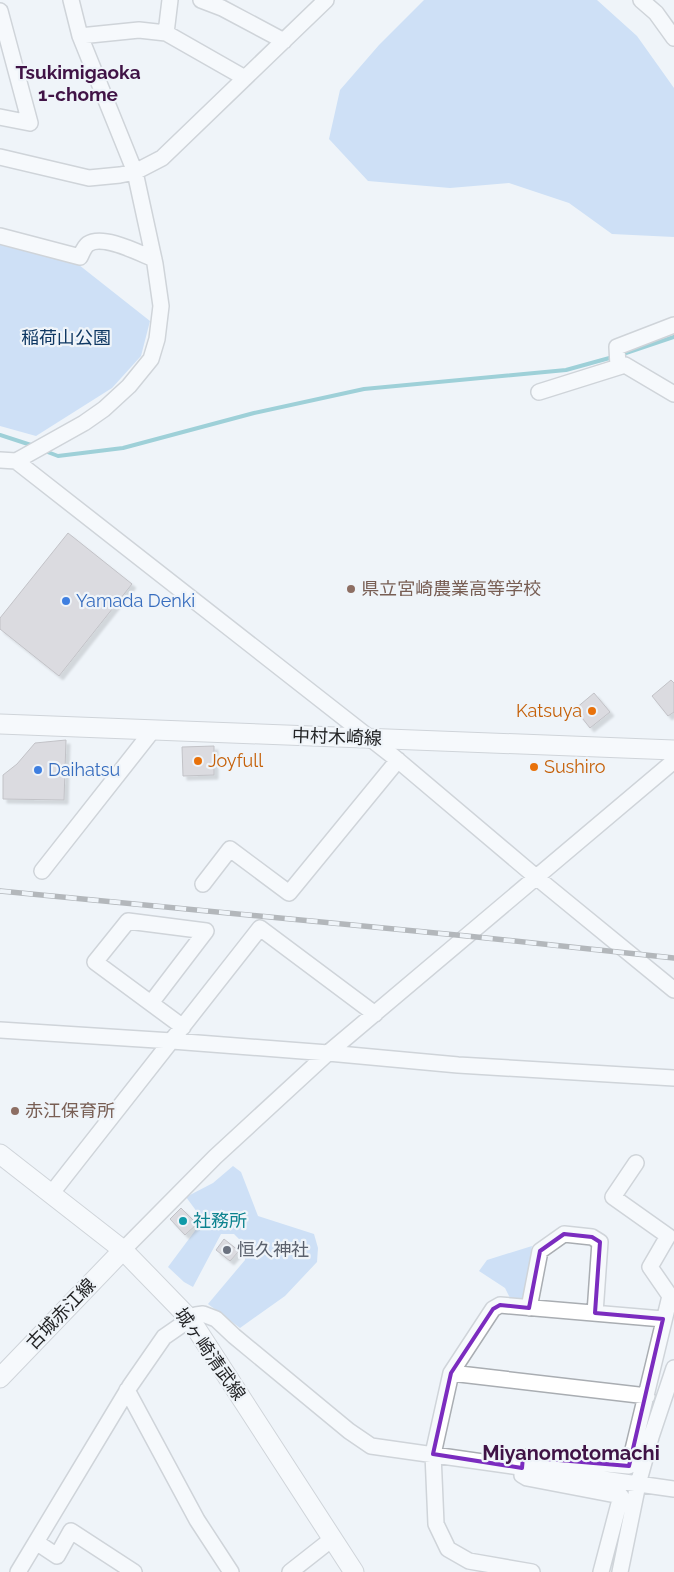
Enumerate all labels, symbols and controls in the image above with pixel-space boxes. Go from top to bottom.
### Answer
district label: Tsukimigaoka 1-chome [15,61,141,105]
park label: 稲荷山公園 [21,327,111,348]
place label: 県立宮崎農業高等学校 [361,578,541,599]
marker: 県立宮崎農業高等学校 [345,583,357,595]
place label: Yamada Denki [76,590,195,611]
marker: Yamada Denki [60,595,72,607]
place label: Katsuya [516,700,582,721]
marker: Katsuya [586,705,598,717]
street label: 中村木崎線 [292,724,382,749]
place label: Joyfull [208,750,263,771]
marker: Joyfull [192,755,204,767]
place label: Sushiro [544,756,606,777]
place label: Daihatsu [48,759,120,780]
marker: Sushiro [528,761,540,773]
marker: Daihatsu [32,764,44,776]
place label: 赤江保育所 [25,1100,115,1121]
marker: 赤江保育所 [9,1105,21,1117]
place label: 社務所 [193,1210,247,1231]
marker: 社務所 [177,1215,189,1227]
place label: 恒久神社 [237,1239,309,1260]
marker: 恒久神社 [221,1244,233,1256]
street label: 古城赤江線 [22,1274,99,1353]
street label: 城ヶ崎清武線 [171,1303,250,1404]
district label: Miyanomotomachi [482,1441,660,1465]

